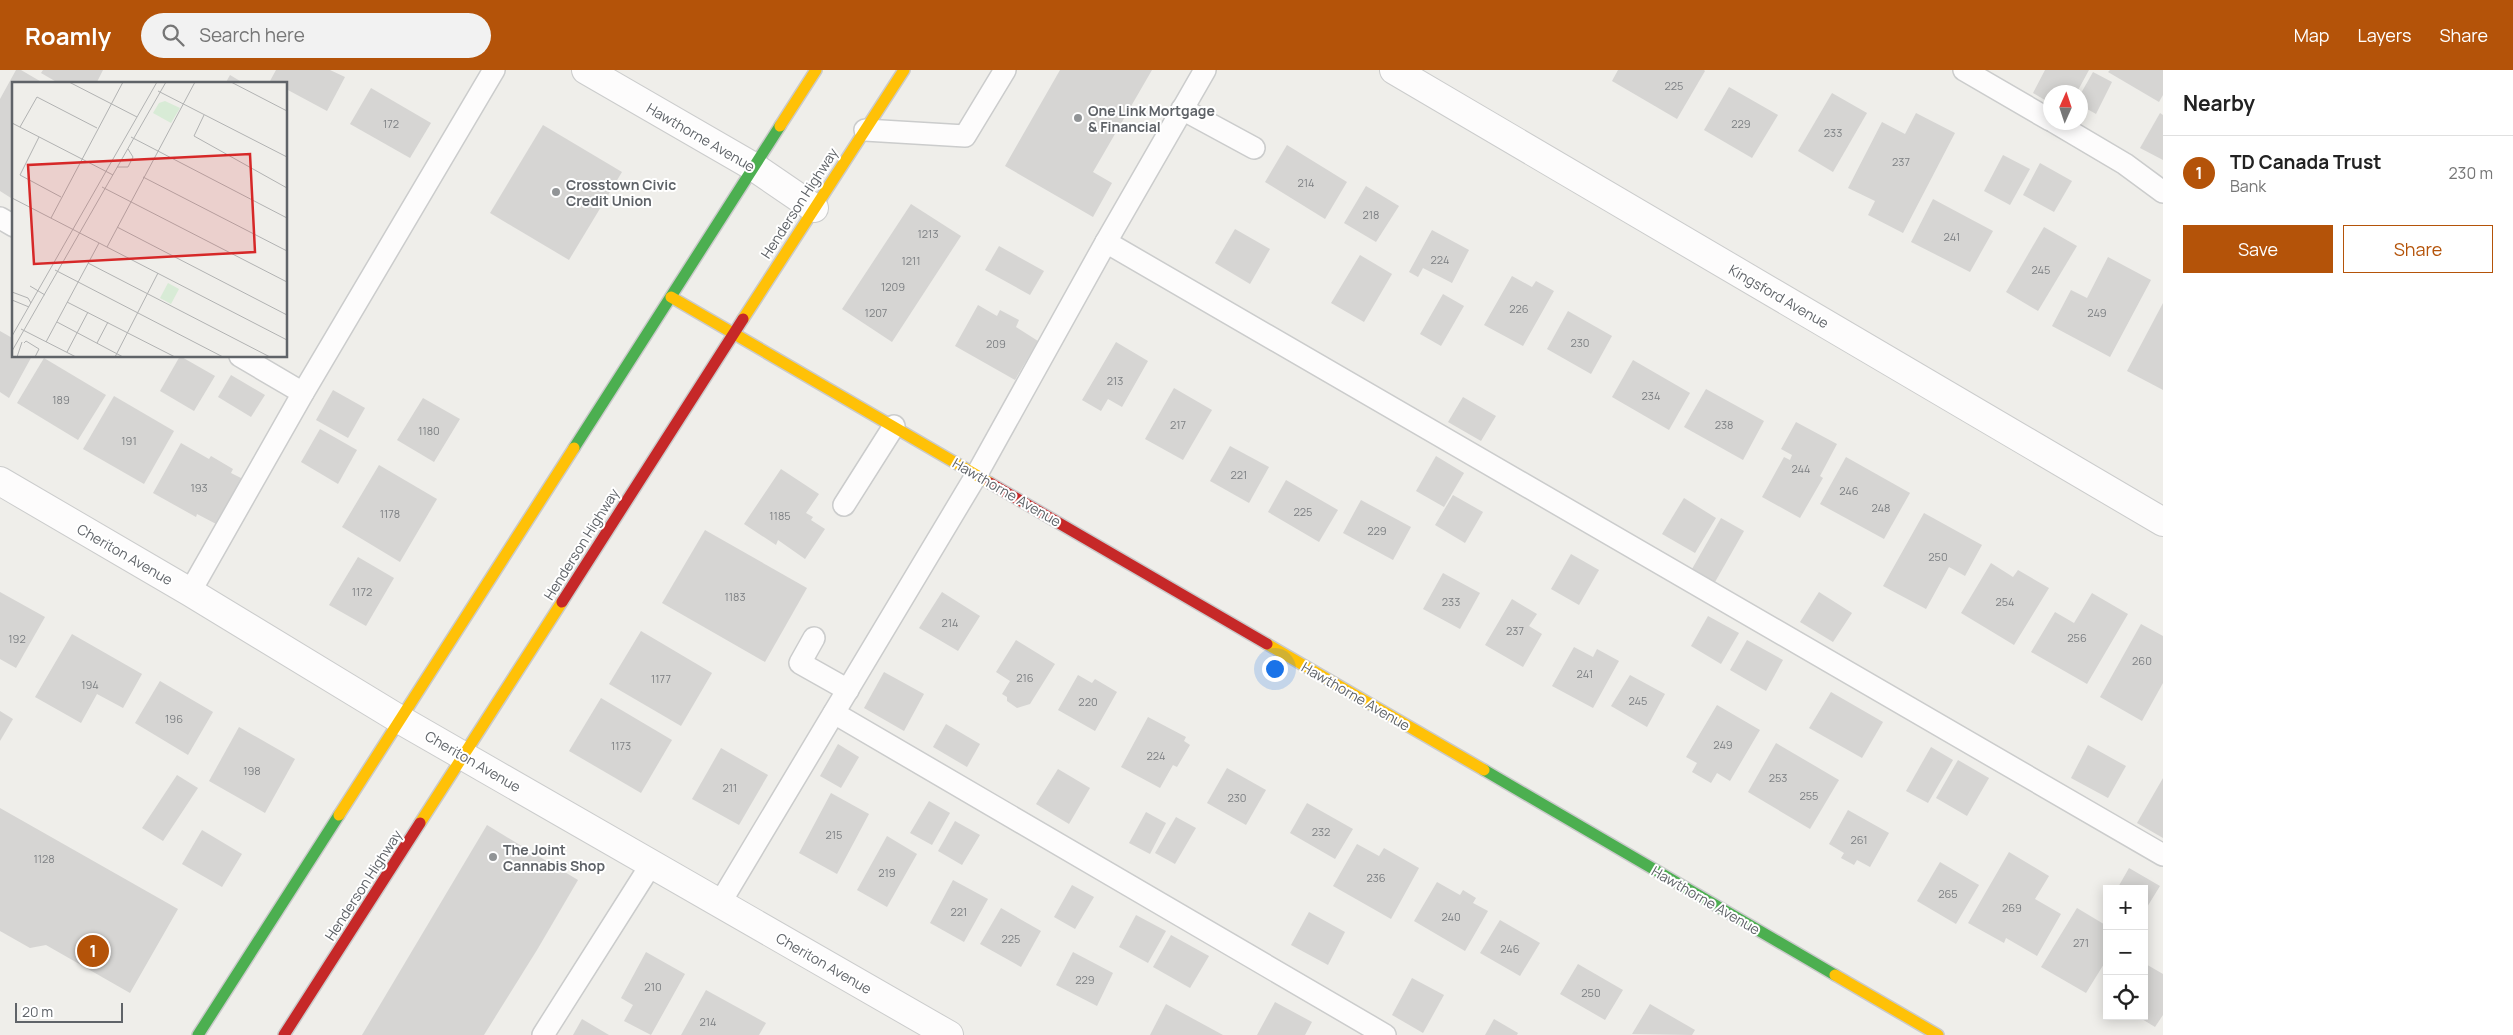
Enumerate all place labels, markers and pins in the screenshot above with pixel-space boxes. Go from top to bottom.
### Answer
place label: One Link Mortgage & Financial [1088,101,1215,136]
marker: One Link Mortgage & Financial [1072,112,1084,124]
place label: Crosstown Civic Credit Union [566,175,676,210]
marker: Crosstown Civic Credit Union [550,186,562,198]
place label: The Joint Cannabis Shop [503,840,606,875]
marker: The Joint Cannabis Shop [487,851,499,863]
pin: 1 [77,932,109,970]

